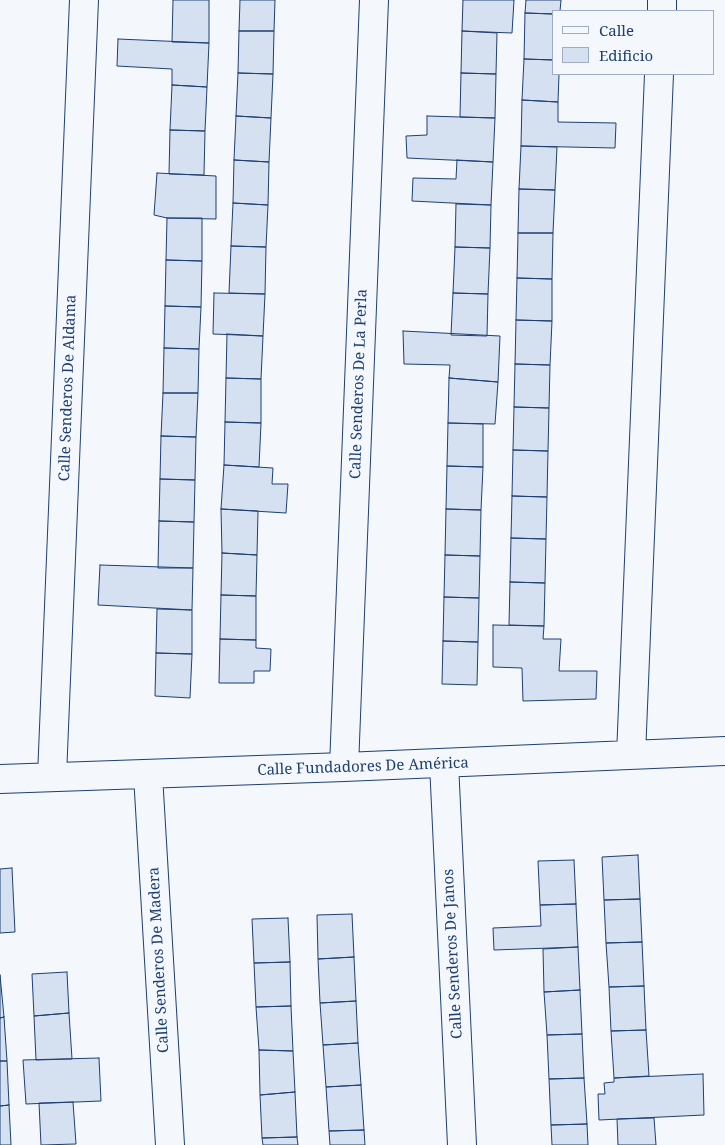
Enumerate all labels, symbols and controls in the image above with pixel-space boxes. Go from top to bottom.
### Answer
legend [552,10,715,75]
text: Calle [599,20,634,40]
text: Edificio [599,45,653,65]
street label: Calle Senderos De La Perla [347,289,371,479]
street label: Calle Senderos De Aldama [56,294,80,482]
street label: Calle Fundadores De América [257,754,469,780]
street label: Calle Senderos De Madera [145,867,173,1053]
street label: Calle Senderos De Janos [440,869,466,1039]

